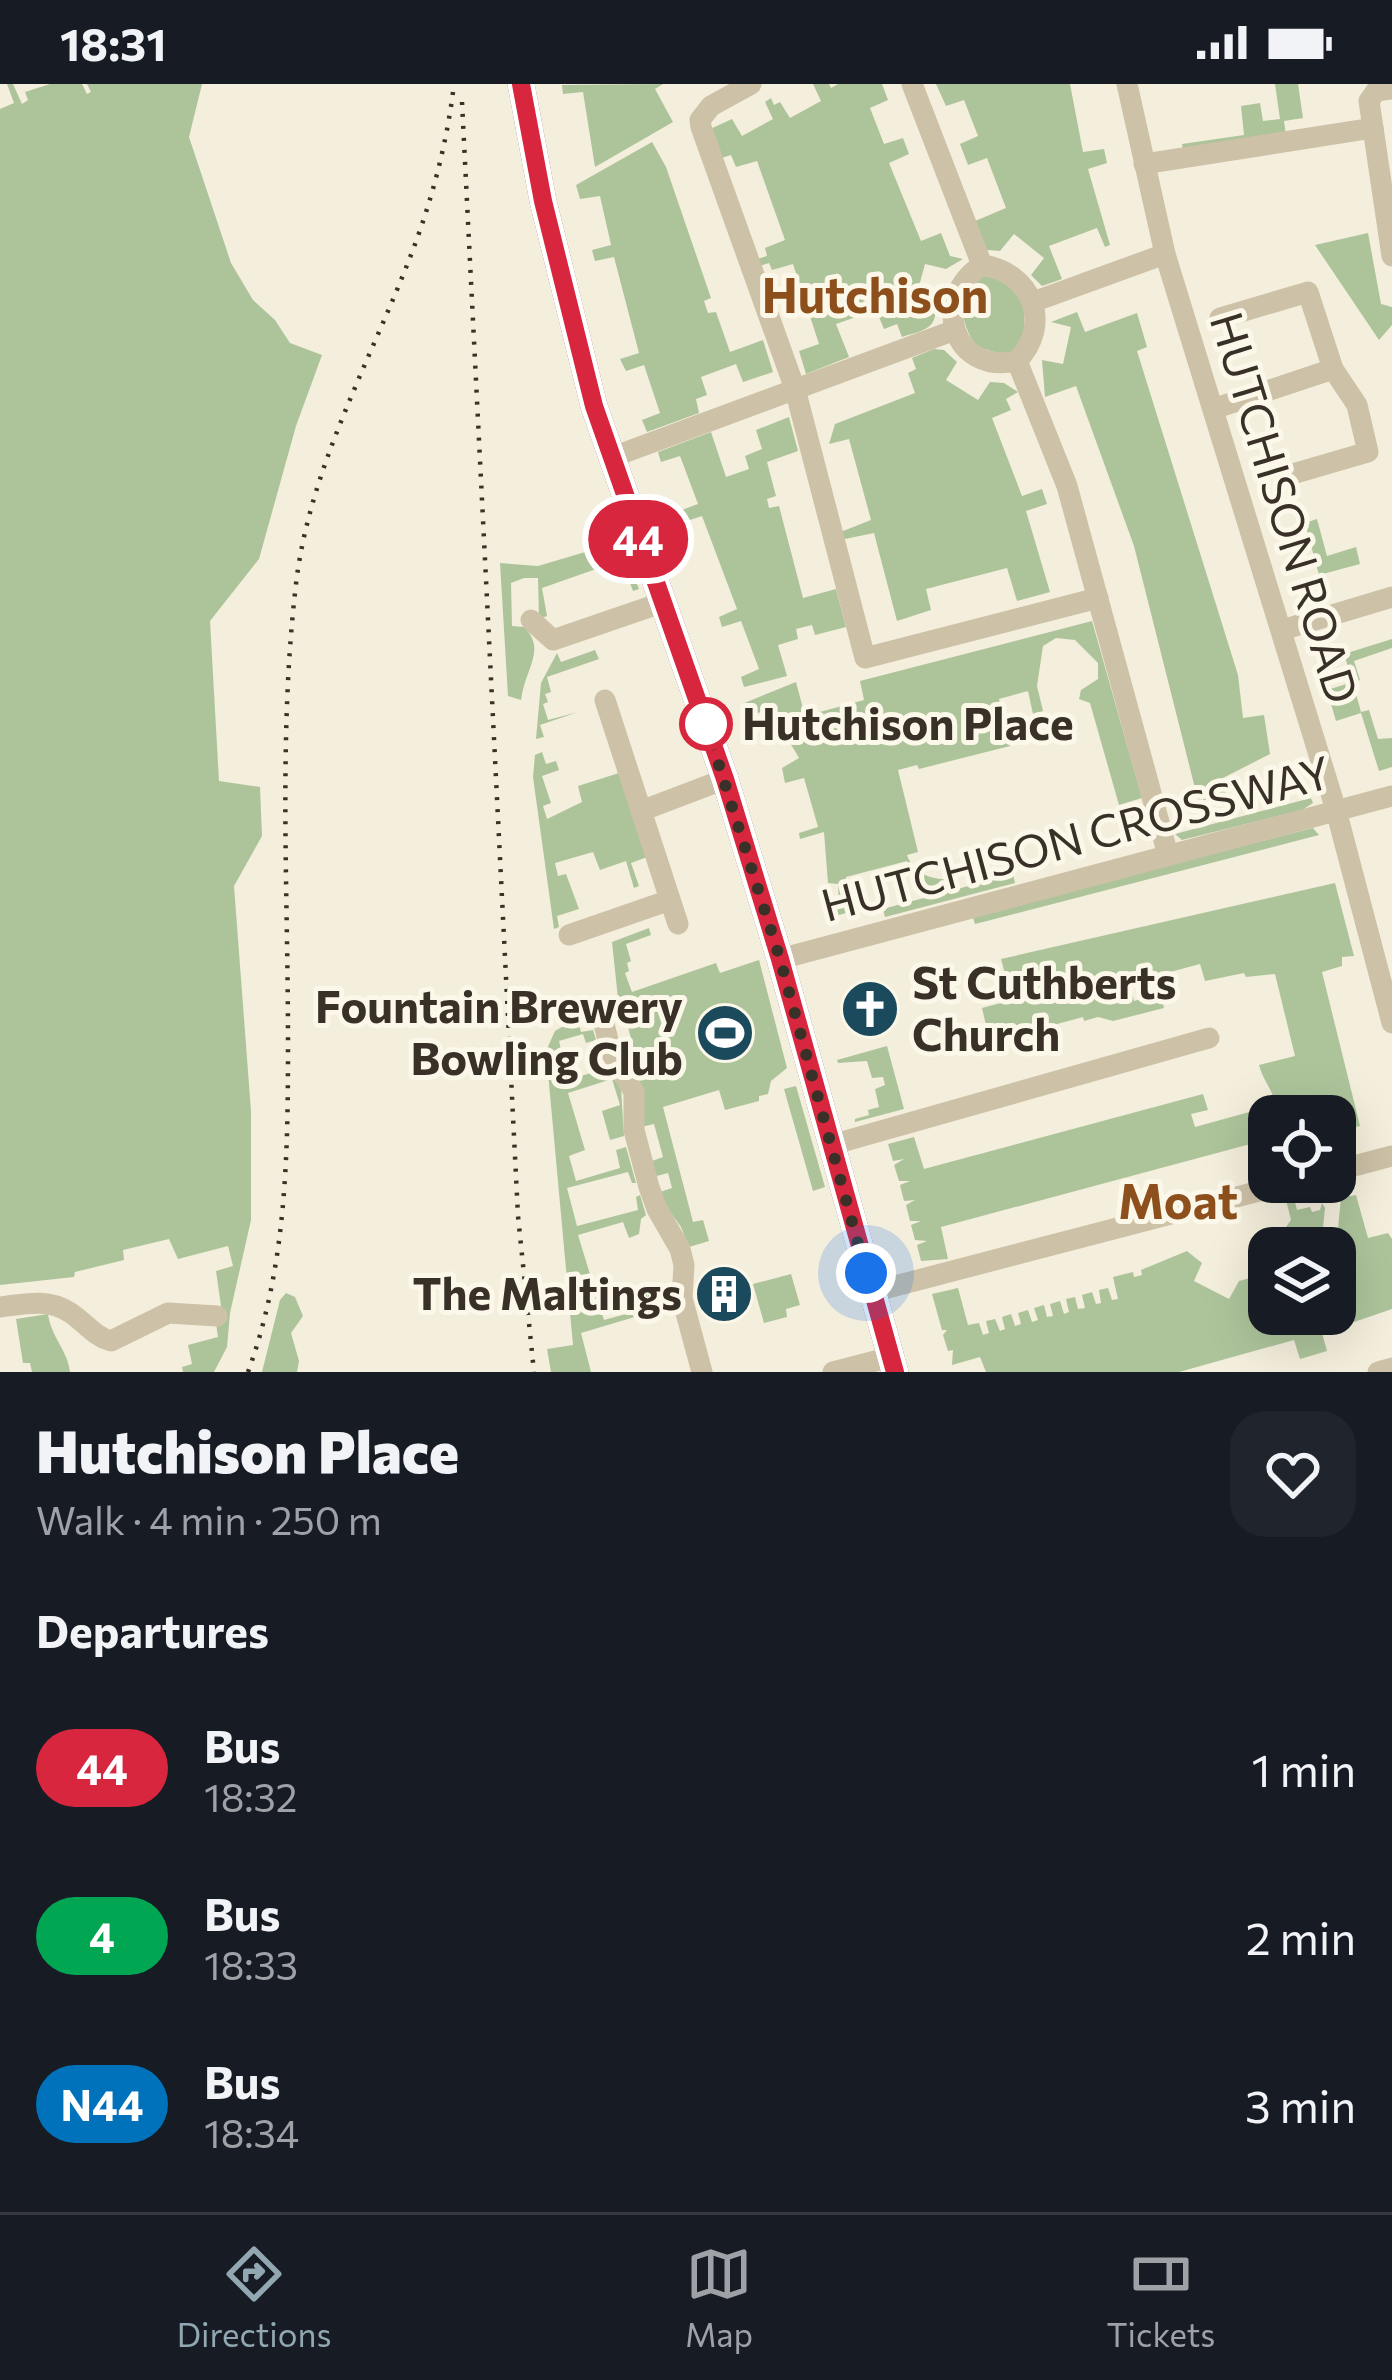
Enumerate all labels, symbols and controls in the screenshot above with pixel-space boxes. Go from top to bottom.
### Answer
text: 18:31 [60,15,167,70]
district label: Hutchison [762,264,988,323]
street label: HUTCHISON ROAD [1201,305,1372,709]
line badge: 44 [584,500,692,578]
text: 44 [612,513,664,565]
place label: Hutchison Place [742,694,1074,749]
marker: Hutchison Place [681,699,731,749]
street label: HUTCHISON CROSSWAY [815,742,1336,931]
place label: St Cuthberts Church [912,953,1177,1060]
place label: Fountain Brewery Bowling Club [315,977,683,1084]
church icon: St Cuthberts Church [839,978,901,1040]
sports icon: Fountain Brewery Bowling Club [694,1002,756,1064]
map controls [1248,1095,1356,1335]
button: locate [1248,1095,1356,1203]
district label: Moat [1118,1170,1238,1229]
button: layers [1248,1227,1356,1335]
your location [836,1243,896,1303]
building icon: The Maltings [693,1263,755,1325]
place label: The Maltings [412,1264,682,1319]
button: heart [1230,1411,1356,1537]
text: Hutchison Place [36,1415,459,1485]
text: Walk · 4 min · 250 m [36,1495,382,1543]
text: Departures [36,1602,269,1657]
text: Bus [204,1717,280,1772]
text: 1 min [1252,1741,1356,1796]
text: 44 [76,1742,128,1794]
text: 18:32 [204,1772,297,1820]
text: Bus [204,1885,280,1940]
text: 2 min [1246,1909,1356,1964]
text: 4 [89,1910,115,1962]
text: 18:33 [204,1940,298,1988]
text: Bus [204,2053,280,2108]
text: 3 min [1245,2077,1356,2132]
text: N44 [60,2078,144,2130]
text: 18:34 [204,2108,299,2156]
tab: Directions [177,2241,332,2354]
tab: Map [685,2241,753,2354]
tab: Tickets [1106,2241,1215,2354]

